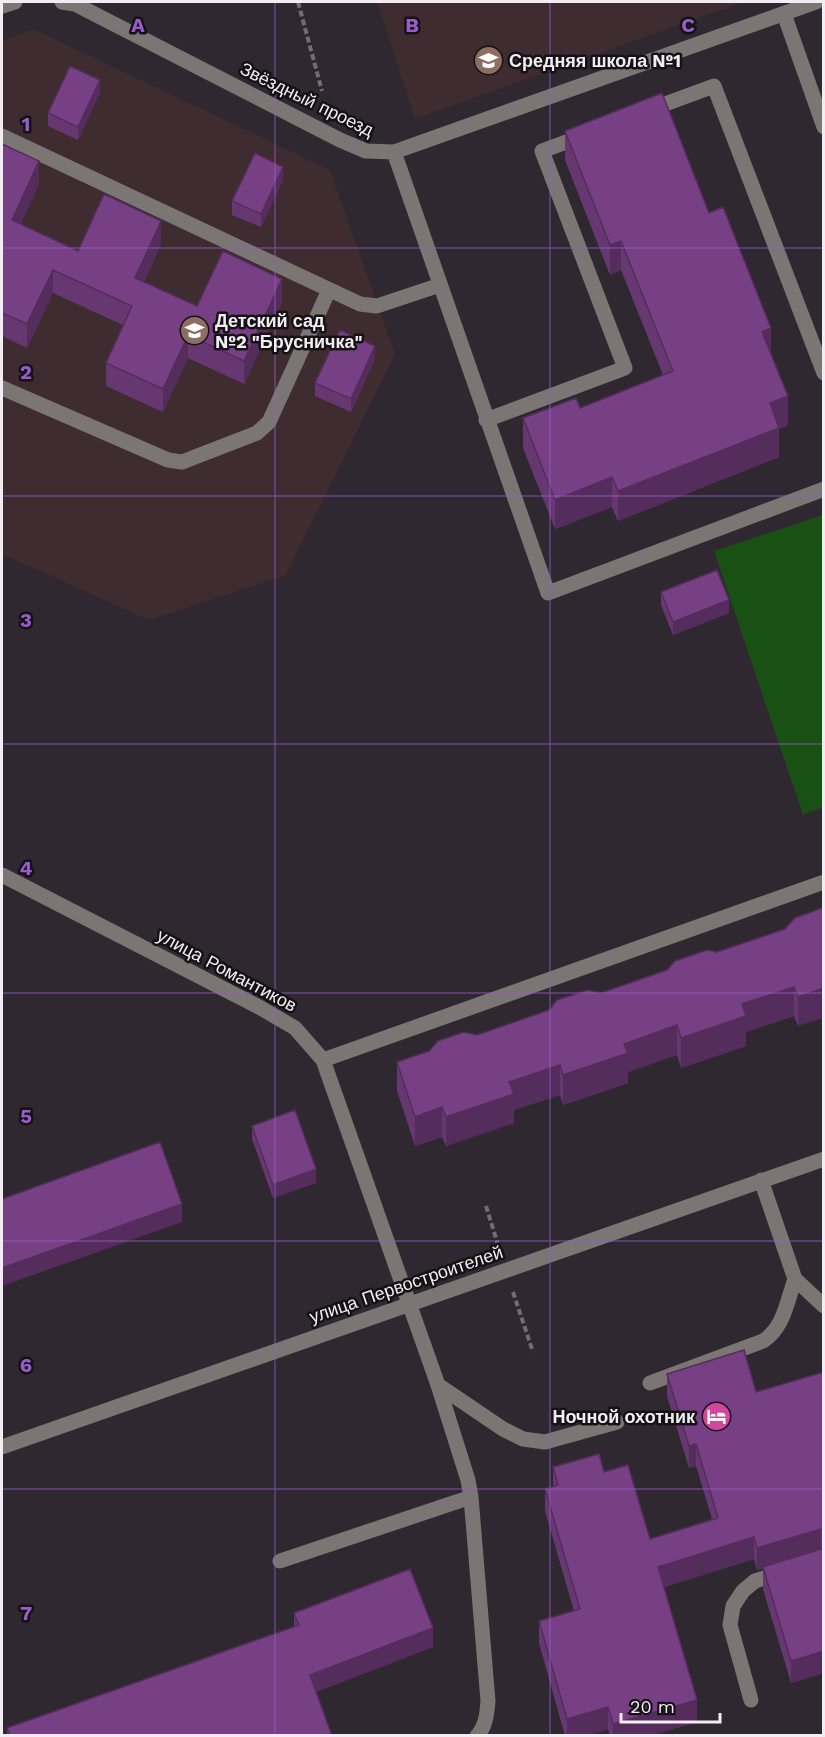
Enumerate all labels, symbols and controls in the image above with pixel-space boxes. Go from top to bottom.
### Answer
text: A [131,13,145,37]
text: B [405,13,419,37]
text: C [681,13,695,37]
school or university icon: Средняя школа №1 [472,44,504,76]
place label: Средняя школа №1 [509,50,681,71]
street label: Звёздный проезд [237,58,377,141]
text: 1 [22,112,30,136]
place label: Детский сад №2 "Брусничка" [215,310,363,352]
school or university icon: Детский сад №2 "Брусничка" [178,314,210,346]
text: 2 [20,360,32,384]
text: 3 [20,608,32,632]
text: 4 [20,856,33,880]
street label: улица Романтиков [154,924,300,1016]
text: 5 [20,1104,32,1128]
street label: улица Первостроителей [306,1241,506,1327]
text: 6 [20,1353,32,1377]
hotel icon: Ночной охотник [700,1400,732,1432]
place label: Ночной охотник [553,1406,696,1427]
text: 7 [20,1601,32,1625]
scale bar [621,1686,720,1724]
text: 20 m [630,1696,675,1717]

